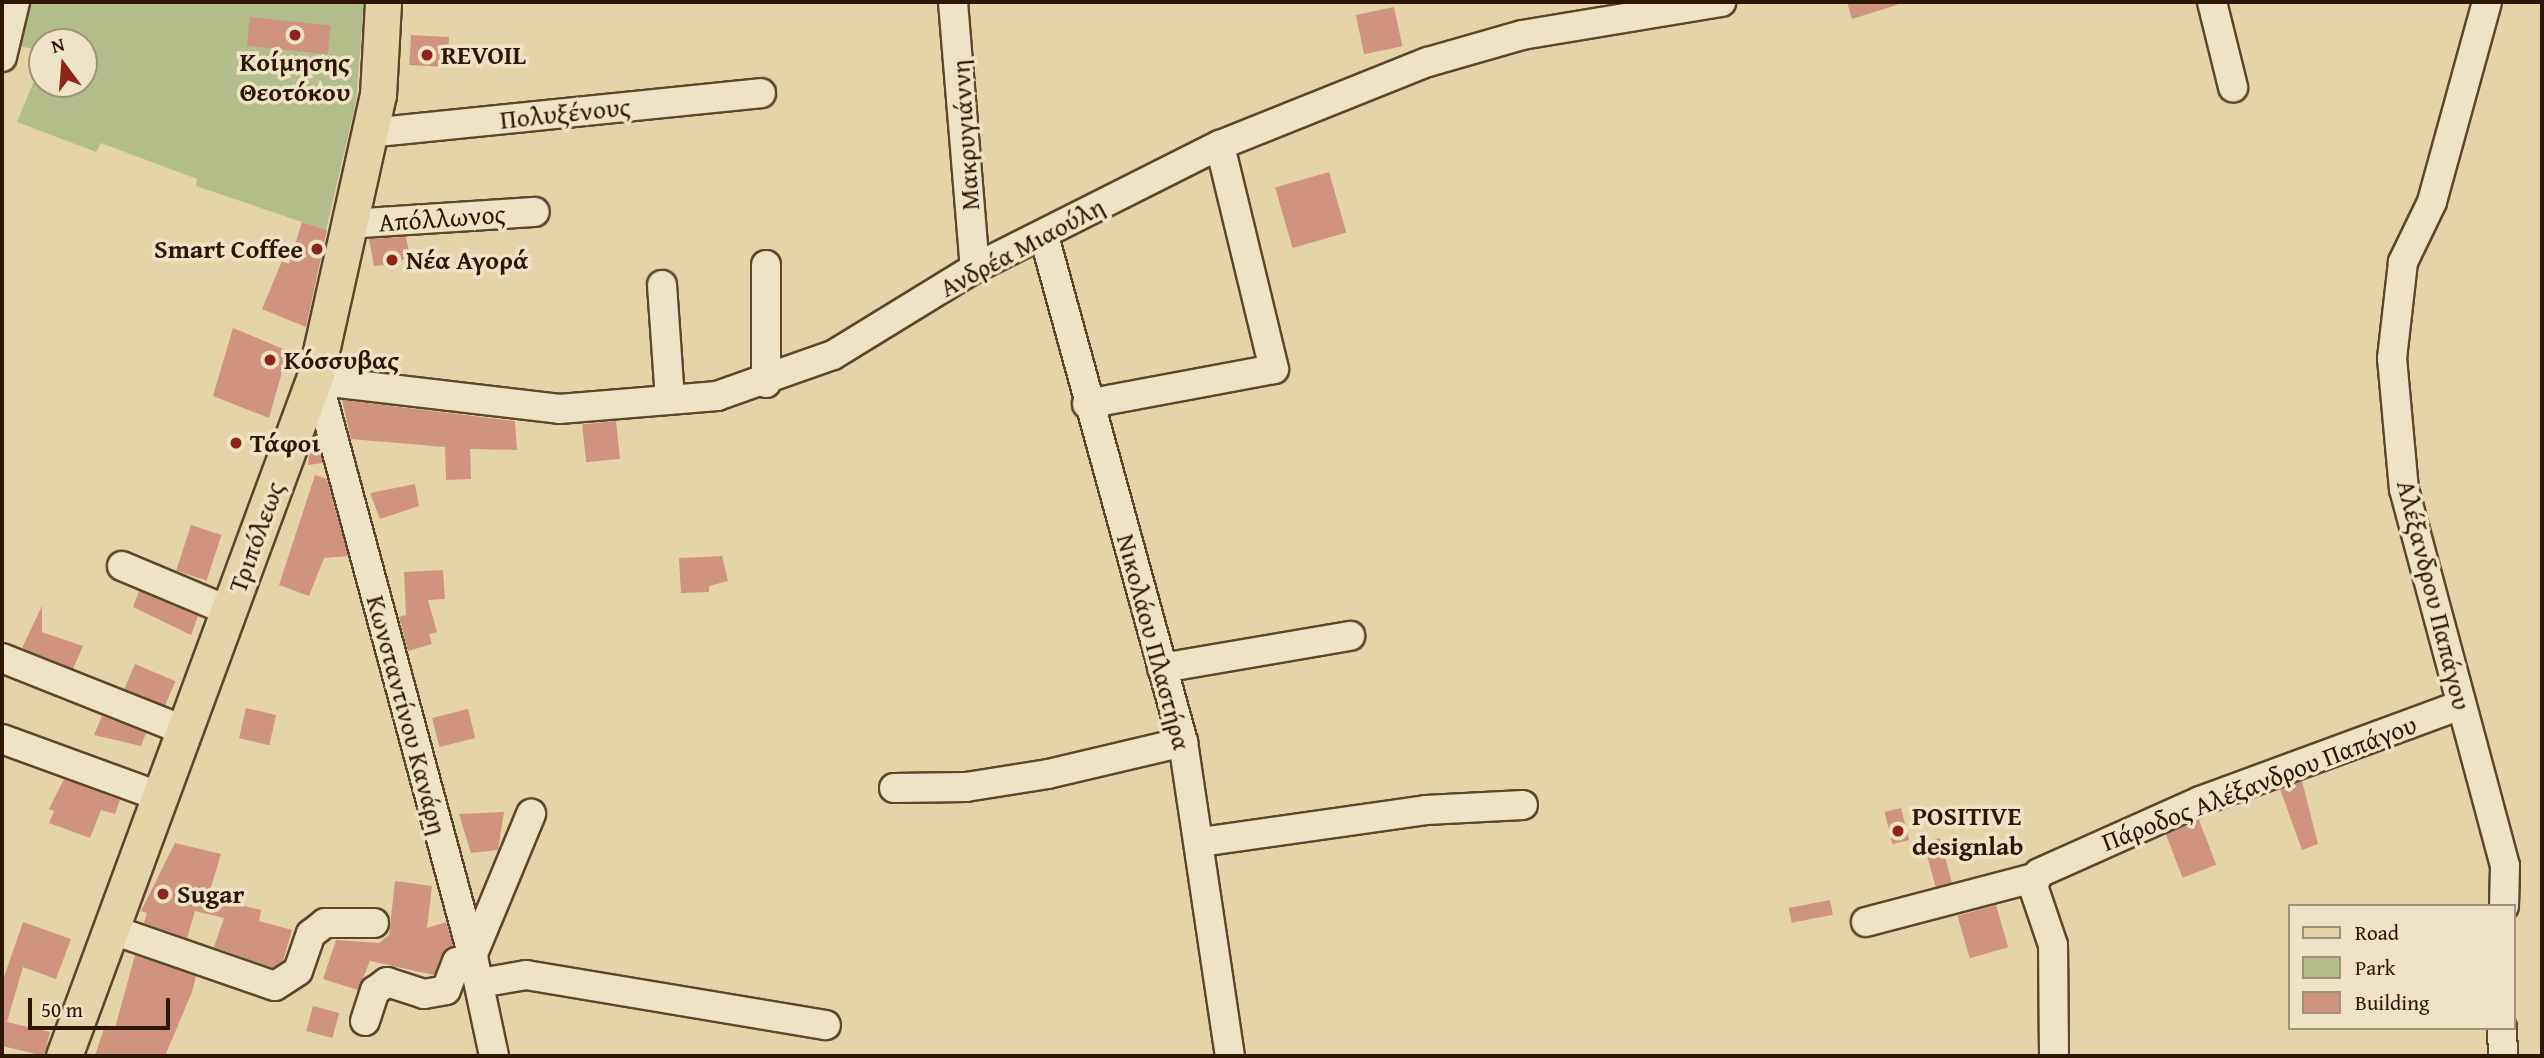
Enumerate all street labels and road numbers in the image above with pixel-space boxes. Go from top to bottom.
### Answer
street label: Μακρυγιάννη [944,58,986,212]
street label: Πολυξένους [498,91,632,135]
street label: Ανδρέα Μιαούλη [934,191,1110,303]
street label: Απόλλωνος [378,198,506,238]
street label: Τριπόλεως [222,477,290,597]
street label: Αλέξανδρου Παπάγου [2390,477,2478,713]
street label: Νικολάου Πλαστήρα [1110,531,1198,753]
street label: Κωνσταντίνου Κανάρη [360,592,454,838]
street label: Πάροδος Αλέξανδρου Παπάγου [2097,708,2421,858]

